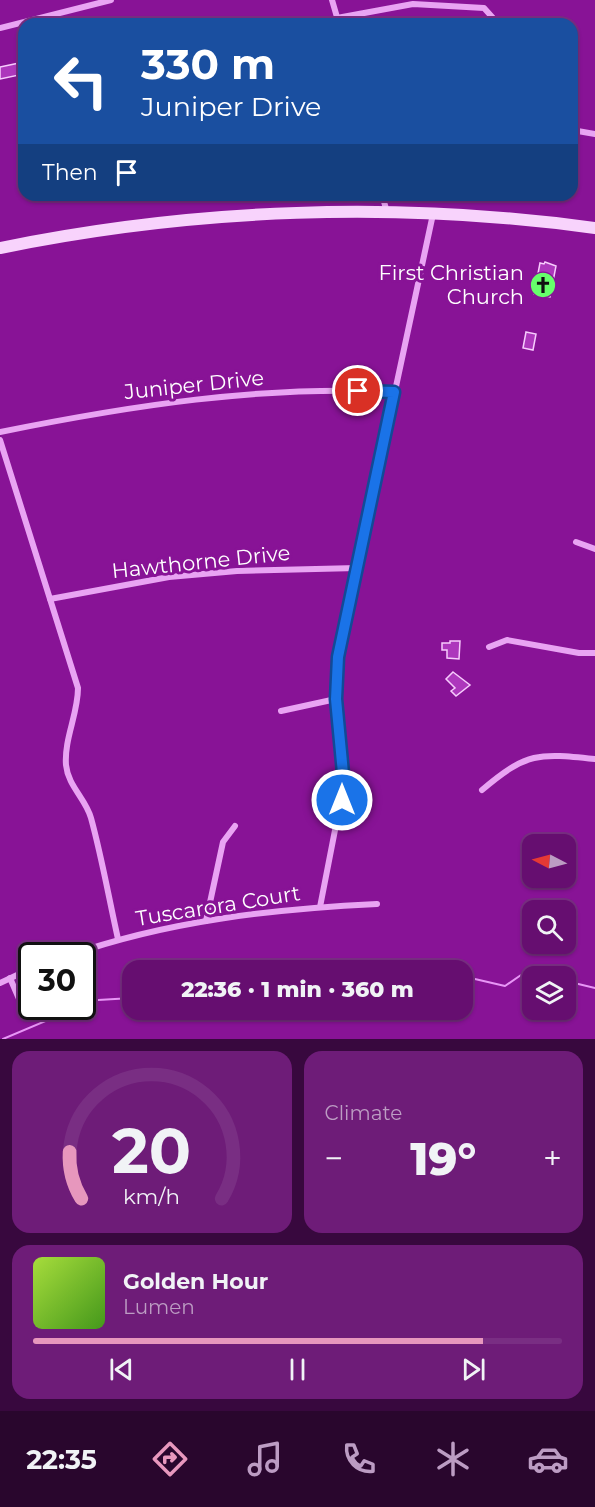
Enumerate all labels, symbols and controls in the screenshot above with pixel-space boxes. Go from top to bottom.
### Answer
text: 330 m [141,38,275,90]
icon: left [42,42,120,120]
text: Juniper Drive [141,90,321,123]
icon: arrive [110,156,143,189]
text: Then [42,159,98,186]
place label: First Christian Church [378,260,524,309]
church icon: First Christian Church [528,270,558,300]
street label: Juniper Drive [122,365,265,404]
pin [332,365,383,416]
icon: arrive [341,374,374,407]
street label: Hawthorne Drive [110,540,291,583]
position arrow [310,768,374,832]
north arrow [522,834,576,888]
map controls [522,834,576,1020]
street label: Tuscarora Court [134,880,302,931]
button: search [522,900,576,954]
speed limit sign: 30 [18,942,96,1020]
button: layers [522,966,576,1020]
text: 22:36 · 1 min · 360 m [181,976,414,1003]
text: Climate [325,1101,402,1125]
text: 20 [112,1113,191,1189]
text: 19° [410,1131,476,1186]
text: − [325,1138,343,1178]
text: + [543,1138,562,1178]
text: km/h [123,1183,180,1209]
text: Golden Hour [123,1268,268,1295]
text: Lumen [123,1295,195,1319]
icon: previous [105,1353,138,1386]
icon: pause [281,1353,314,1386]
icon: next [457,1353,490,1386]
icon: directions [149,1438,191,1480]
icon: music [244,1438,286,1480]
icon: phone [338,1438,380,1480]
icon: climate [432,1438,474,1480]
icon: car [527,1438,569,1480]
text: 22:35 [26,1443,97,1476]

